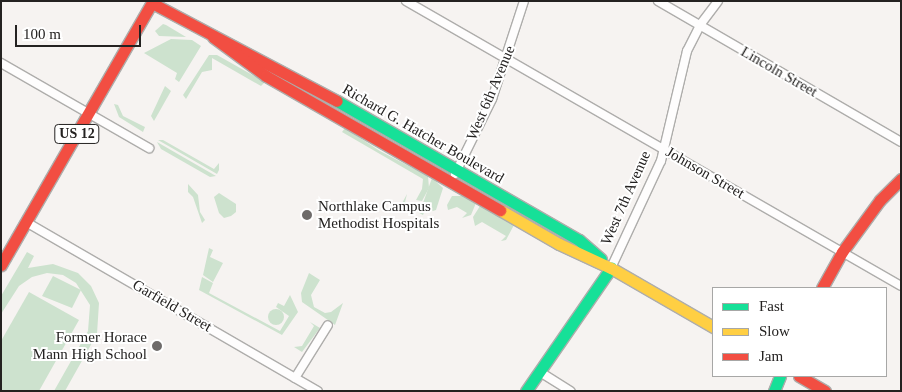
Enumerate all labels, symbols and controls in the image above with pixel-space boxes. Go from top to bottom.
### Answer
scale bar [18,15,144,47]
text: 100 m [23,26,61,42]
street label: West 6th Avenue [463,43,519,143]
street label: Lincoln Street [738,43,820,101]
street label: Richard G. Hatcher Boulevard [339,80,507,188]
road number: US 12 [53,122,101,146]
street label: Johnson Street [662,143,748,203]
street label: West 7th Avenue [597,148,655,248]
place label: Northlake Campus Methodist Hospitals [318,197,439,232]
marker: Northlake Campus Methodist Hospitals [300,208,314,222]
street label: Garfield Street [129,276,215,336]
legend [712,287,887,377]
text: Fast [759,298,784,314]
text: Slow [759,323,790,339]
place label: Former Horace Mann High School [33,328,147,363]
marker: Former Horace Mann High School [151,340,163,352]
text: Jam [759,348,783,364]

